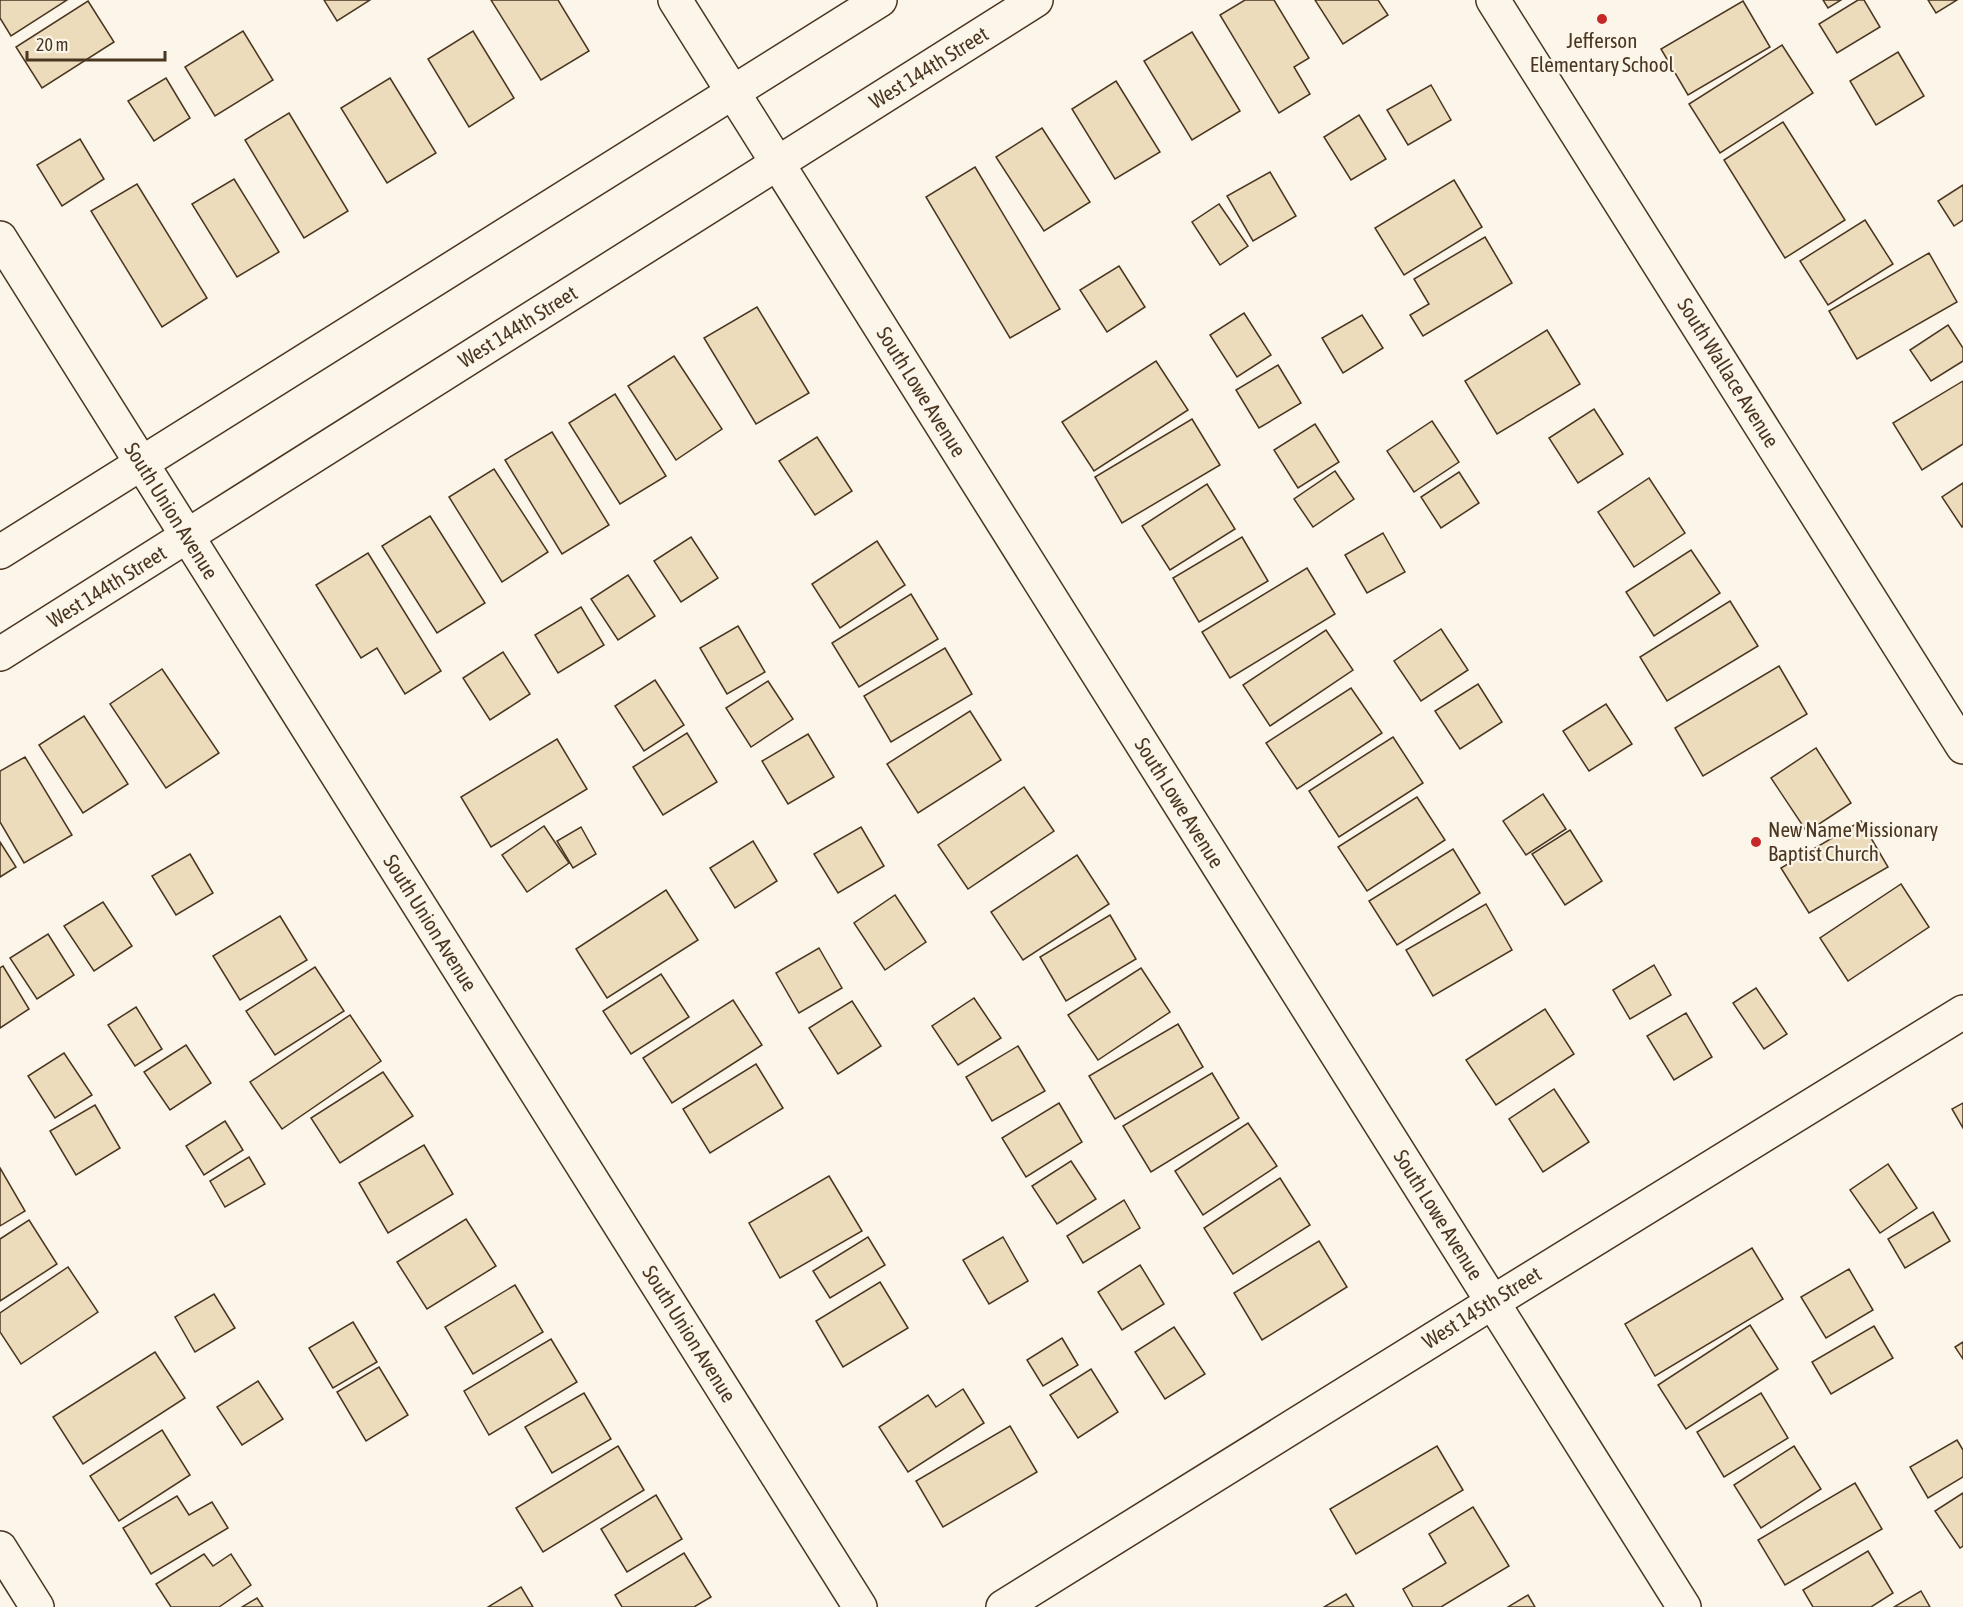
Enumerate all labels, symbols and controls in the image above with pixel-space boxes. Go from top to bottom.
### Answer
marker: Jefferson Elementary School [1595,12,1609,26]
street label: West 144th Street [865,21,992,113]
scale bar [27,24,165,62]
place label: Jefferson Elementary School [1530,28,1675,76]
text: 20 m [36,34,68,55]
street label: West 144th Street [454,280,581,372]
street label: South Wallace Avenue [1673,293,1784,452]
street label: South Lowe Avenue [872,322,971,461]
street label: South Union Avenue [120,438,223,583]
street label: West 144th Street [43,540,170,632]
street label: South Lowe Avenue [1130,733,1229,872]
place label: New Name Missionary Baptist Church [1768,817,1938,865]
marker: New Name Missionary Baptist Church [1749,835,1763,849]
street label: South Union Avenue [379,850,482,995]
street label: South Lowe Avenue [1389,1145,1488,1284]
street label: South Union Avenue [638,1261,741,1406]
street label: West 145th Street [1418,1261,1545,1353]

